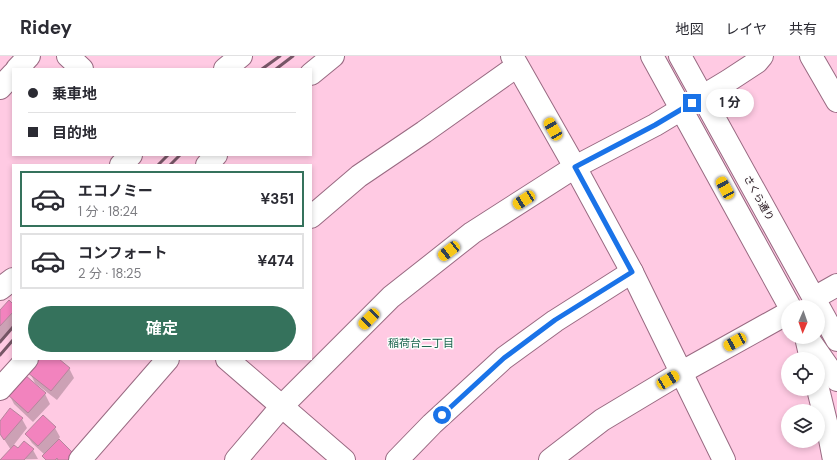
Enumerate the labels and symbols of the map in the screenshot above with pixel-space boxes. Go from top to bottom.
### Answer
callout: 1 分 [706,89,754,117]
route end [683,94,701,112]
car [542,116,564,142]
street label: さくら通り [741,173,777,223]
car [714,175,736,201]
car [511,188,537,212]
car [436,239,462,263]
north arrow [781,300,825,344]
car [356,306,382,332]
car [722,331,748,353]
district label: 稲荷台二丁目 [388,336,454,350]
car [655,369,681,391]
route start [433,406,451,424]

